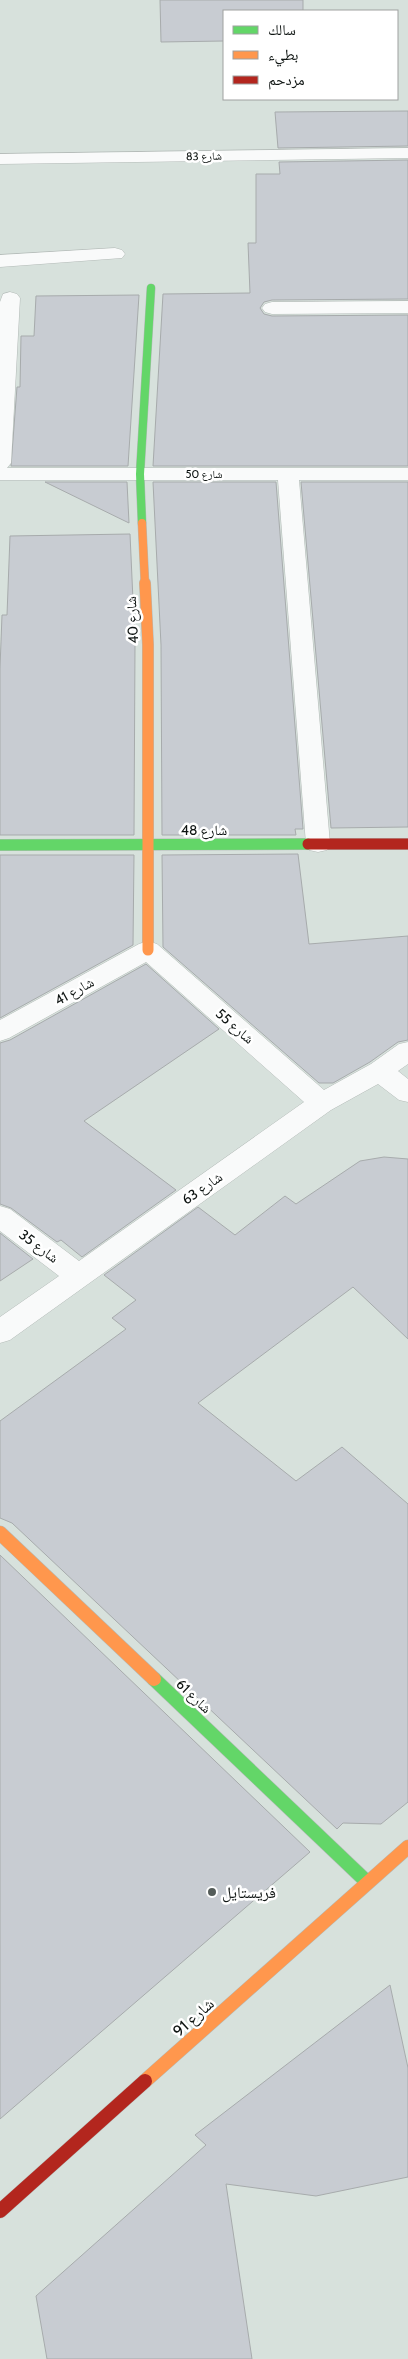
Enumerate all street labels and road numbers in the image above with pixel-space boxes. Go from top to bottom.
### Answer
street label: شارع 83 [186,149,222,163]
street label: شارع 50 [185,467,223,481]
street label: شارع 40 [122,596,143,644]
street label: شارع 48 [181,821,227,840]
street label: شارع 41 [51,973,97,1010]
street label: شارع 55 [211,1004,258,1048]
street label: شارع 63 [178,1168,226,1209]
street label: شارع 35 [15,1225,62,1268]
street label: شارع 61 [172,1675,215,1718]
street label: شارع 91 [169,1994,218,2041]

